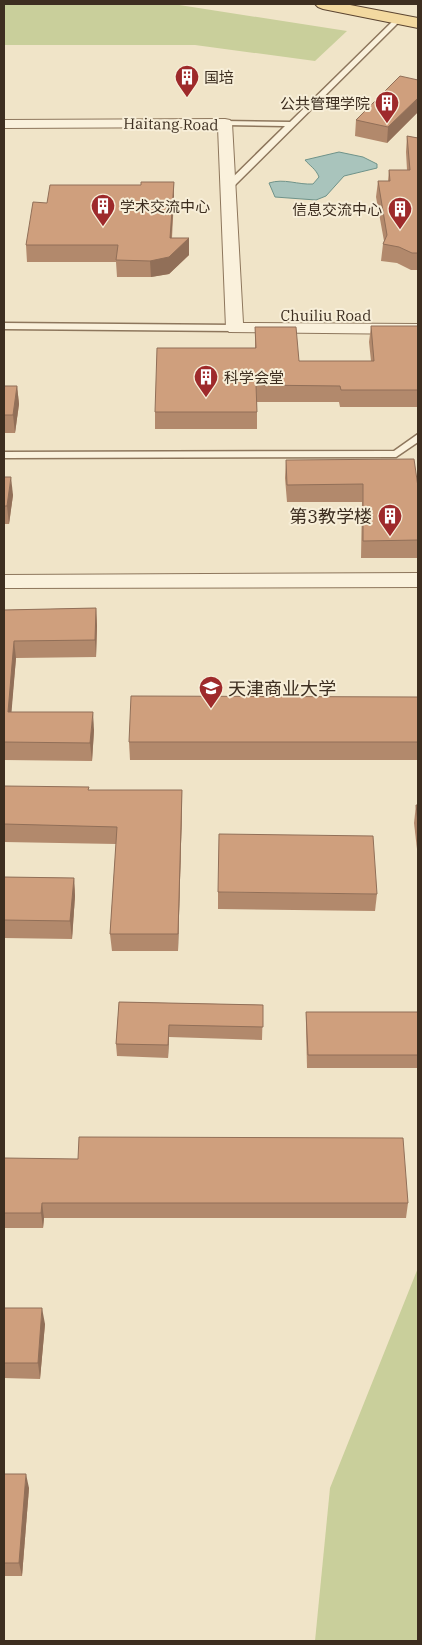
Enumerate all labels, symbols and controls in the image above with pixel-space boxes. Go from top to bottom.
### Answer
building icon: 国培 [174,64,200,98]
place label: 国培 [204,68,234,87]
building icon: 公共管理学院 [374,90,400,124]
place label: 公共管理学院 [280,94,370,113]
street label: Haitang Road [123,114,219,134]
building icon: 学术交流中心 [90,193,116,227]
building icon: 信息交流中心 [387,196,413,230]
place label: 学术交流中心 [120,197,210,216]
place label: 信息交流中心 [292,200,382,219]
street label: Chuiliu Road [281,306,371,325]
building icon: 科学会堂 [193,364,219,398]
place label: 科学会堂 [224,368,284,387]
building icon: 第3教学楼 [377,503,403,537]
place label: 第3教学楼 [289,505,372,528]
school or university icon: 天津商业大学 [198,675,224,709]
place label: 天津商业大学 [228,677,336,700]

